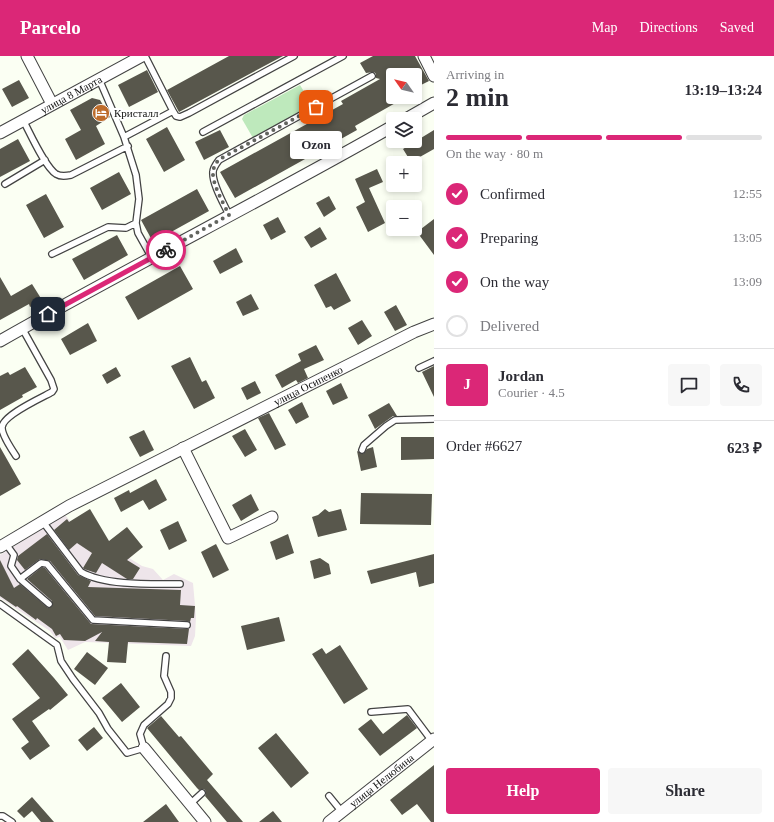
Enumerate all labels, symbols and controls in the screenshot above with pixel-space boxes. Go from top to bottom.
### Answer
text: Parcelo [20,17,81,38]
text: Map [592,20,617,35]
text: Directions [639,20,698,35]
text: Saved [720,20,754,35]
text: Arriving in [446,67,504,82]
north arrow [386,68,422,104]
map controls [386,68,422,236]
street label: улица 8 Марта [38,73,104,116]
text: 13:19–13:24 [685,82,762,98]
text: 2 min [446,83,509,112]
pin [299,90,333,124]
icon: bag [305,96,327,118]
hotel icon: Кристалл [91,103,111,123]
place label: Кристалл [114,107,159,119]
button: layers [386,112,422,148]
callout: Ozon [290,131,342,159]
text: Ozon [301,137,331,152]
text: On the way · 80 m [446,146,543,161]
button: + [386,156,422,192]
icon: check [446,183,468,205]
text: Confirmed [480,186,545,202]
text: 12:55 [732,186,762,201]
button: − [386,200,422,236]
icon: check [446,227,468,249]
courier [146,230,186,270]
text: Preparing [480,230,538,246]
text: 13:05 [732,230,762,245]
icon: bike [155,239,177,261]
icon: check [446,271,468,293]
text: On the way [480,274,549,290]
text: 13:09 [732,274,762,289]
pin [31,297,65,331]
icon: home [37,303,59,325]
text: Delivered [480,318,539,334]
street label: улица Осипенко [272,363,345,408]
button: chat [668,364,710,406]
button: phone [720,364,762,406]
text: Jordan [498,368,544,384]
text: J [463,376,471,392]
text: Courier · 4.5 [498,385,565,400]
text: Order #6627 [446,438,522,454]
text: 623 ₽ [727,440,762,456]
street label: улица Нелюбина [347,751,416,810]
button: Help [446,768,600,814]
button: Share [608,768,762,814]

